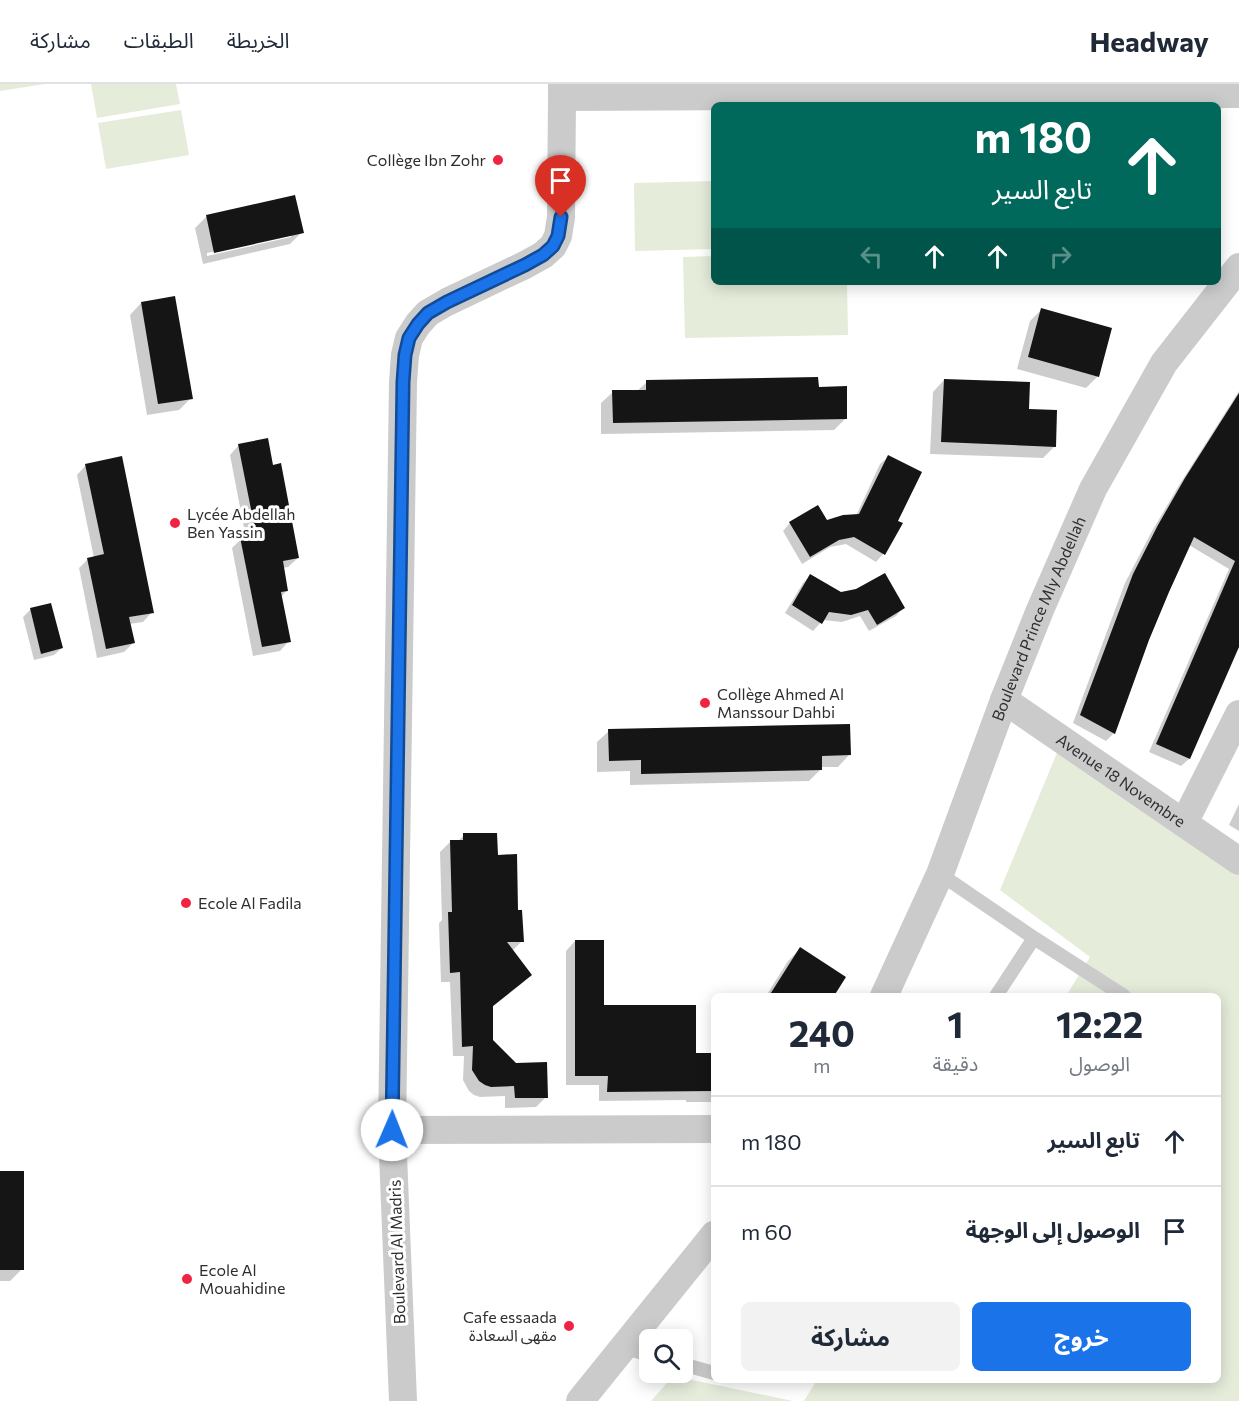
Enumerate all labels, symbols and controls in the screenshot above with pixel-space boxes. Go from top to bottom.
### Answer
text: Headway [1089,24,1209,58]
text: مشاركة [30,27,91,52]
text: الطبقات [124,27,194,52]
text: الخريطة [227,27,290,52]
text: 180 m [974,110,1092,162]
icon: ahead [1113,126,1191,204]
place label: Collège Ibn Zohr [367,150,487,169]
marker: Collège Ibn Zohr [491,153,505,167]
pin [535,155,586,217]
icon: arrive [544,164,577,197]
text: تابع السير [992,172,1092,205]
icon: left [855,240,888,273]
icon: ahead [918,240,951,273]
icon: ahead [981,240,1014,273]
icon: right [1044,240,1077,273]
place label: Lycée Abdellah Ben Yassin [187,504,295,541]
street label: Boulevard Prince Mly Abdellah [987,513,1089,723]
marker: Lycée Abdellah Ben Yassin [168,516,182,530]
place label: Collège Ahmed Al Manssour Dahbi [717,684,844,721]
marker: Collège Ahmed Al Manssour Dahbi [698,696,712,710]
street label: Avenue 18 Novembre [1053,729,1189,831]
place label: Ecole Al Fadila [198,893,302,912]
marker: Ecole Al Fadila [179,896,193,910]
text: 1 [947,1001,964,1045]
text: 12:22 [1056,1001,1143,1045]
text: 240 [789,1010,855,1054]
text: دقيقة [933,1051,978,1075]
text: الوصول [1069,1051,1130,1075]
text: m [813,1053,831,1077]
position arrow [360,1098,424,1162]
icon: ahead [1158,1125,1191,1158]
text: تابع السير [1048,1126,1140,1153]
text: 180 m [741,1128,802,1155]
street label: Boulevard Al Madris [384,1179,409,1325]
icon: arrive [1158,1215,1191,1248]
text: الوصول إلى الوجهة [965,1216,1140,1243]
text: 60 m [741,1218,792,1245]
place label: Ecole Al Mouahidine [199,1260,285,1297]
marker: Ecole Al Mouahidine [180,1272,194,1286]
button: مشاركة [741,1302,960,1371]
button: خروج [972,1302,1191,1371]
place label: Cafe essaada مقهى السعادة [463,1307,557,1345]
marker: Cafe essaada مقهى السعادة [562,1319,576,1333]
map controls [639,1329,693,1383]
button: search [639,1329,693,1383]

